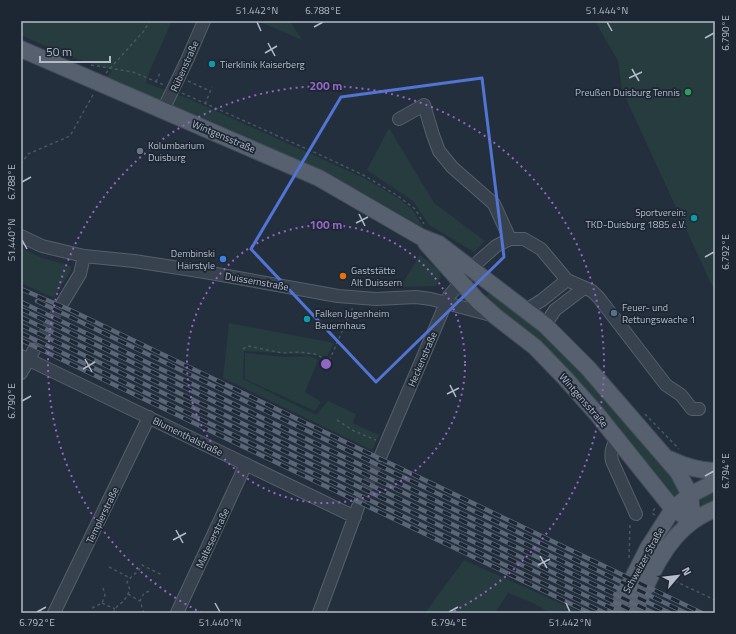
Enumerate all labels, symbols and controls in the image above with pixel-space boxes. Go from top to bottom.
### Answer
text: 51.442°N [236,3,278,18]
text: 6.788°E [305,3,341,18]
text: 51.444°N [586,3,628,18]
text: 6.790°E [718,15,733,51]
scale bar [40,38,110,64]
street label: Rübenstraße [167,38,202,94]
text: 50 m [46,42,72,61]
place label: Tierklinik Kaiserberg [220,57,305,72]
marker: Tierklinik Kaiserberg [207,59,217,69]
text: 200 m [310,76,342,95]
place label: Preußen Duisburg Tennis [575,85,680,100]
marker: Preußen Duisburg Tennis [683,87,693,97]
street label: Wintgensstraße [190,116,258,157]
place label: Kolumbarium Duisburg [148,138,204,165]
marker: Kolumbarium Duisburg [135,146,145,156]
text: 6.788°E [4,164,19,200]
place label: Sportverein: TKD-Duisburg 1885 e.V. [586,205,686,232]
marker: Sportverein: TKD-Duisburg 1885 e.V. [689,213,699,223]
text: 100 m [310,215,342,234]
text: 51.440°N [4,219,19,261]
text: 6.792°E [718,234,733,270]
place label: Dembinski Hairstyle [171,246,215,273]
marker: Dembinski Hairstyle [218,254,228,264]
place label: Gaststätte Alt Duissern [351,263,402,290]
street label: Duissernstraße [224,269,290,294]
marker: Gaststätte Alt Duissern [338,271,348,281]
place label: Feuer- und Rettungswache 1 [622,300,696,327]
place label: Falken Jugenheim Bauernhaus [315,306,389,333]
marker: Feuer- und Rettungswache 1 [609,308,619,318]
marker: Falken Jugenheim Bauernhaus [302,314,312,324]
street label: Heckenstraße [404,329,441,389]
centre of rings [319,357,333,371]
street label: Wintgensstraße [556,370,611,431]
text: 6.790°E [4,383,19,419]
street label: Blumenthalstraße [150,413,225,460]
text: 6.794°E [718,453,733,489]
street label: Templerstraße [82,484,123,546]
street label: Malteserstraße [192,506,233,571]
street label: Schweizer Straße [619,525,668,596]
north arrow [658,556,698,596]
text: N [678,564,696,578]
text: 6.792°E [19,615,55,630]
text: 51.440°N [199,615,241,630]
text: 6.794°E [431,615,467,630]
text: 51.442°N [549,615,591,630]

